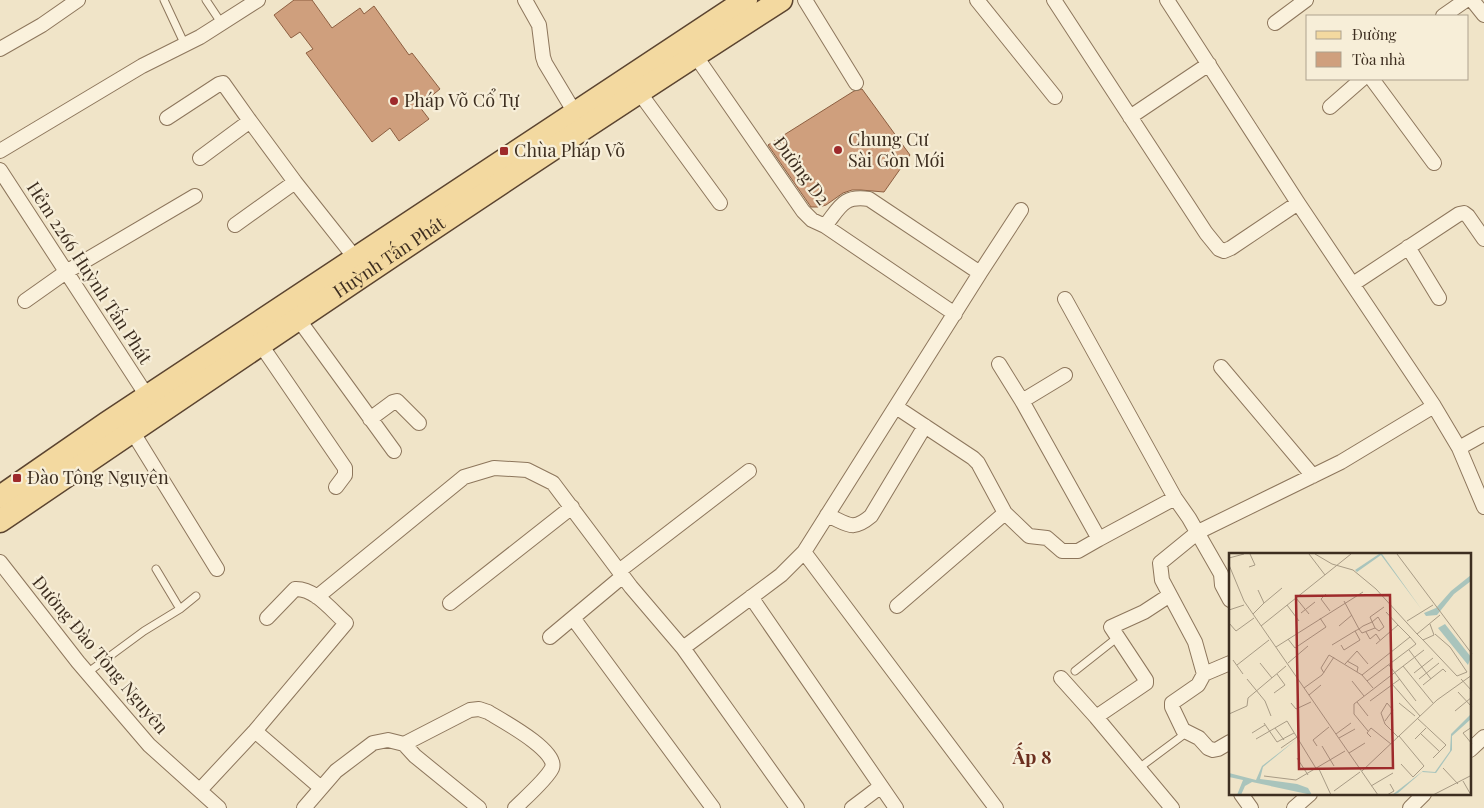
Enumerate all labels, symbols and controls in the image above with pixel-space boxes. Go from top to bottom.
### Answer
legend [1306,15,1469,80]
text: Đường [1352,24,1397,44]
text: Tòa nhà [1352,49,1406,69]
place label: Pháp Võ Cổ Tự [404,88,520,112]
marker: Pháp Võ Cổ Tự [388,95,400,107]
place label: Chung Cư Sài Gòn Mới [848,127,945,172]
street label: Đường D2 [768,131,835,209]
place label: Chùa Pháp Võ [514,138,625,162]
marker: Chung Cư Sài Gòn Mới [832,144,844,156]
marker: Chùa Pháp Võ [498,145,510,157]
street label: Hẻm 2266 Huỳnh Tấn Phát [22,176,160,369]
street label: Huỳnh Tấn Phát [328,210,450,303]
place label: Đào Tông Nguyên [27,465,169,489]
marker: Đào Tông Nguyên [11,472,23,484]
inset map [1229,553,1472,796]
street label: Đường Đào Tông Nguyên [27,570,174,739]
district label: Ấp 8 [1011,742,1052,769]

